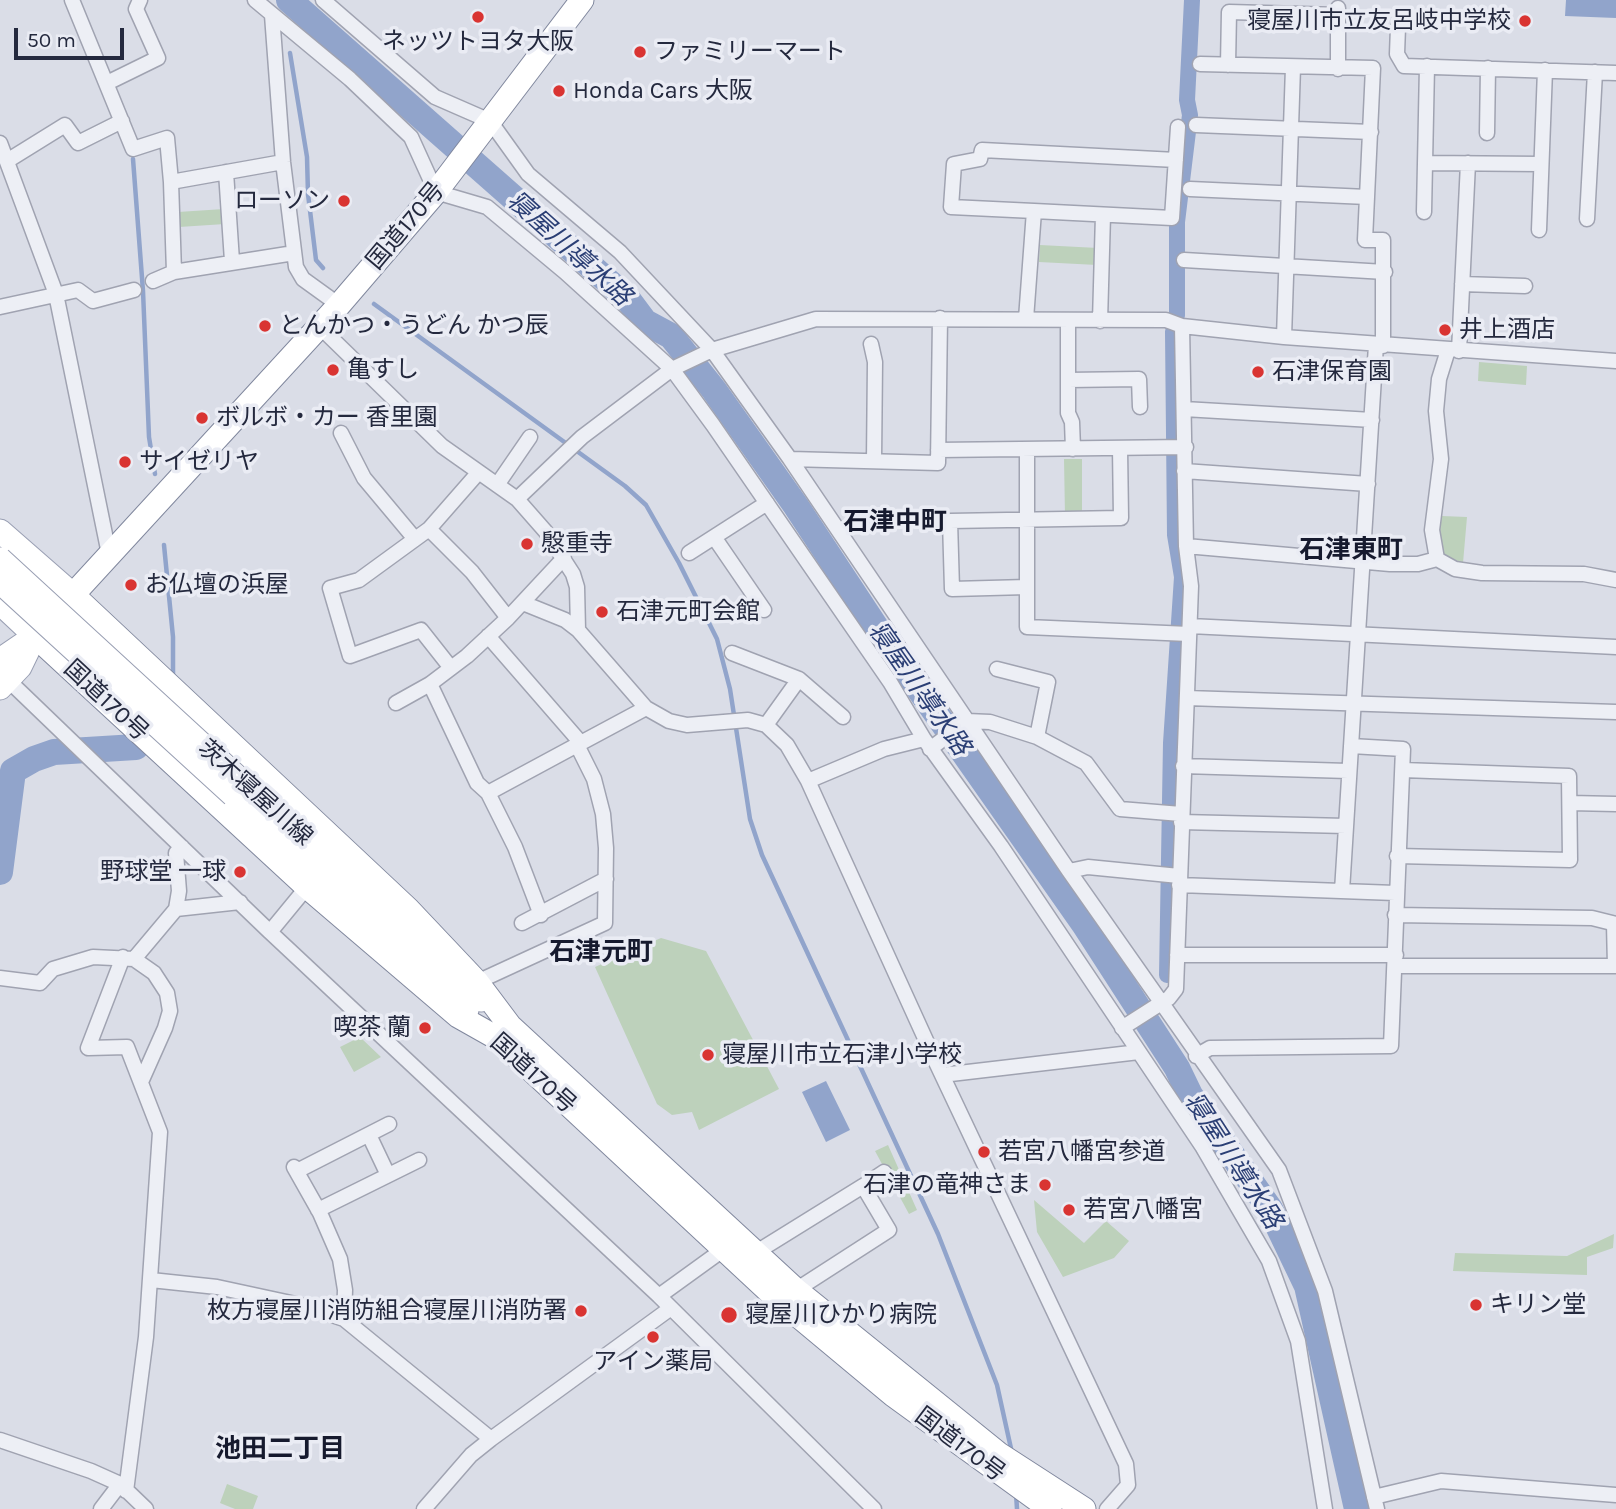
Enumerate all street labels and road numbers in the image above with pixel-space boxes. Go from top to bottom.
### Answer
street label: 国道170号 [361,176,451,276]
street label: 国道170号 [58,655,154,747]
street label: 茨木寝屋川線 [192,734,318,852]
street label: 国道170号 [484,1028,582,1120]
street label: 国道170号 [909,1402,1011,1488]

